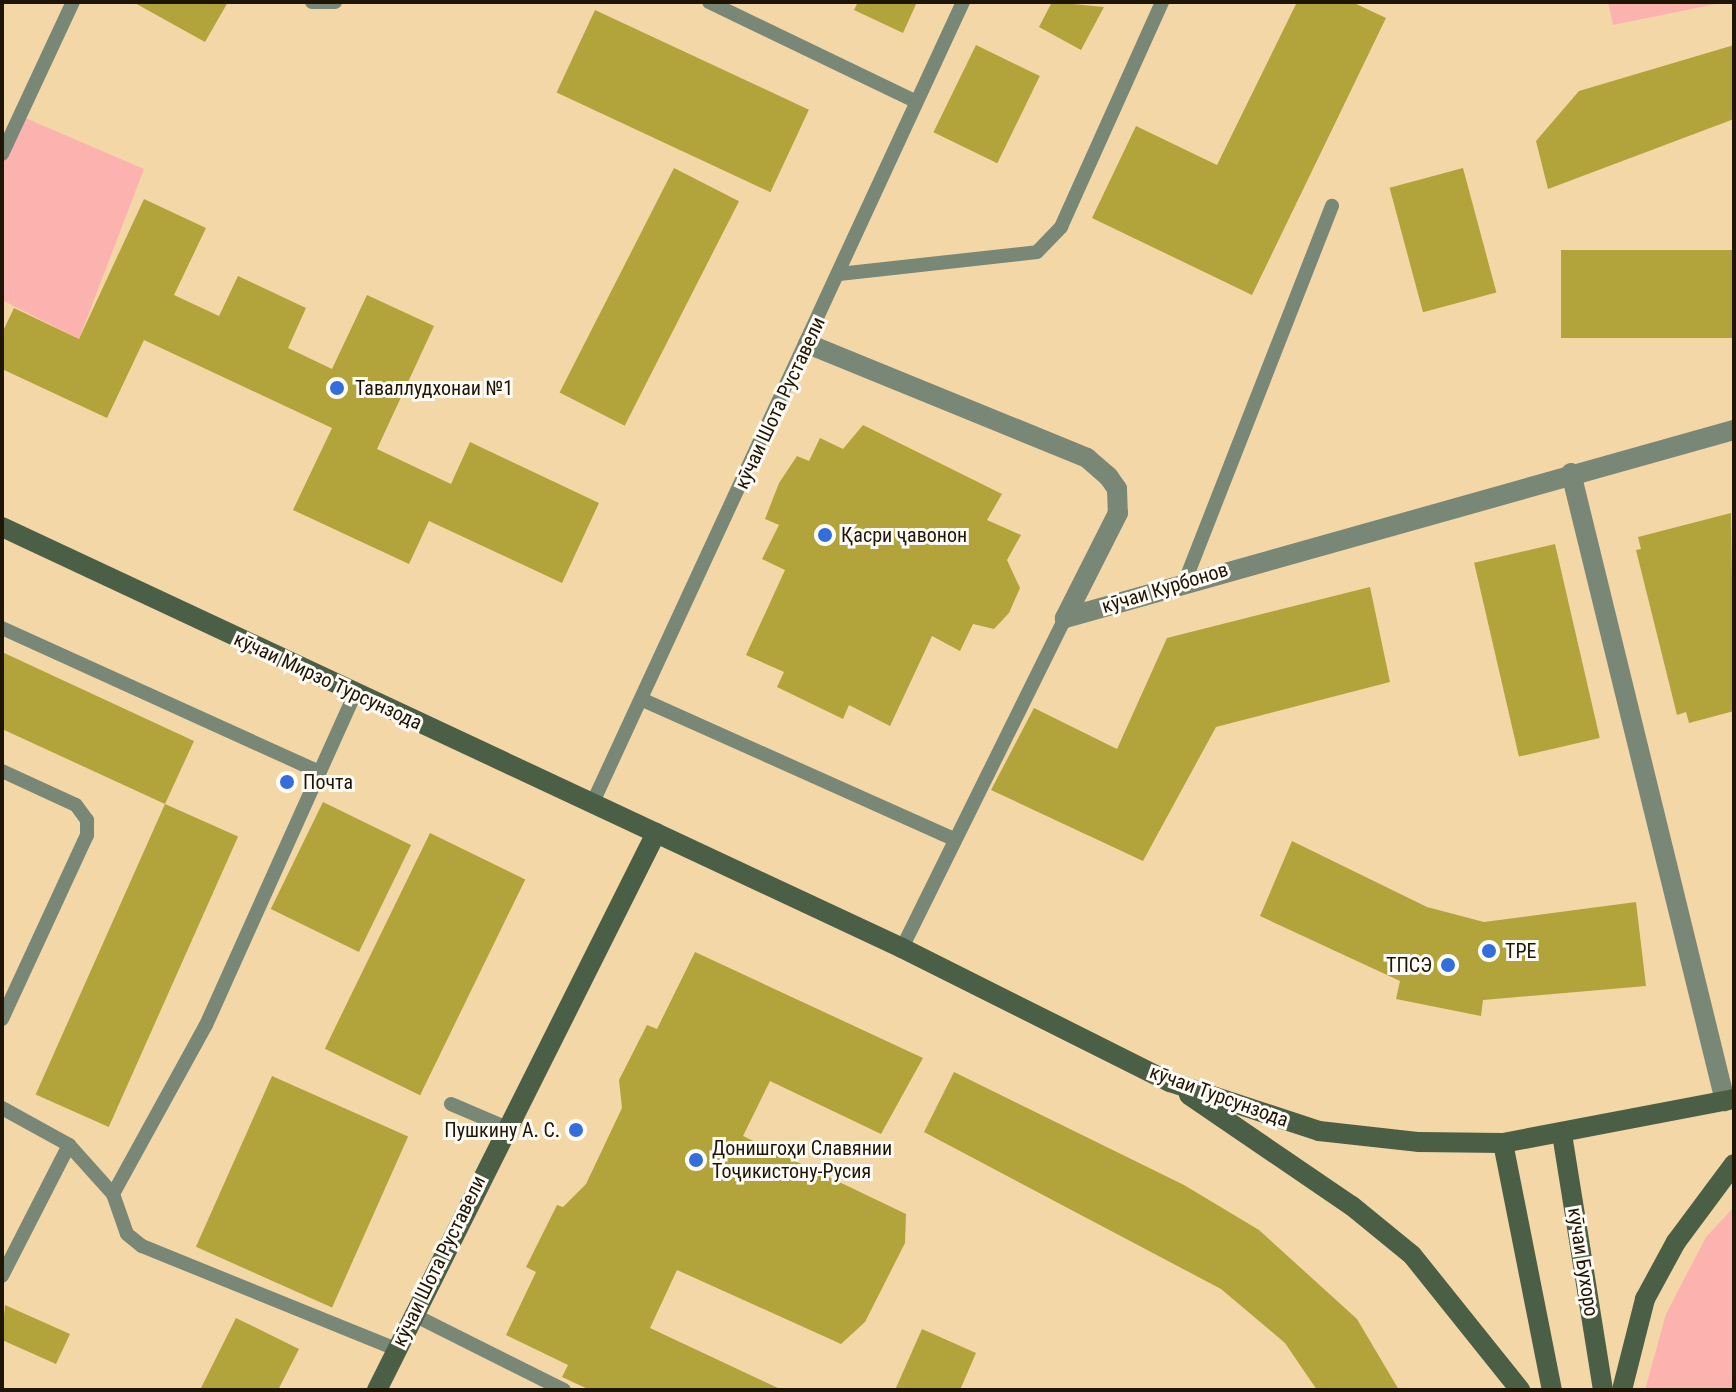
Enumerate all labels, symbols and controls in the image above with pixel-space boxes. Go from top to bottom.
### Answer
street label: кӯчаи Шота Руставели [730,313,830,493]
place label: Таваллудхонаи №1 [355,376,513,400]
marker: Таваллудхонаи №1 [326,377,348,399]
place label: Қасри ҷавонон [841,523,967,547]
marker: Қасри ҷавонон [816,526,834,544]
street label: кӯчаи Курбонов [1099,557,1231,619]
street label: кӯчаи Мирзо Турсунзода [230,627,426,735]
place label: Почта [303,770,353,794]
marker: Почта [278,773,296,791]
place label: TPE [1505,939,1536,963]
marker: TPE [1480,942,1498,960]
place label: ТПСЭ [1386,953,1432,977]
marker: ТПСЭ [1439,956,1457,974]
street label: кӯчаи Турсунзода [1146,1060,1292,1132]
place label: Пушкину А. С. [444,1118,560,1142]
marker: Пушкину А. С. [567,1121,585,1139]
place label: Донишгоҳи Славянии Тоҷикистону-Русия [712,1136,892,1183]
marker: Донишгоҳи Славянии Тоҷикистону-Русия [687,1151,705,1169]
street label: кӯчаи Шота Руставели [387,1172,491,1350]
street label: кӯчаи Бухоро [1563,1206,1603,1318]

